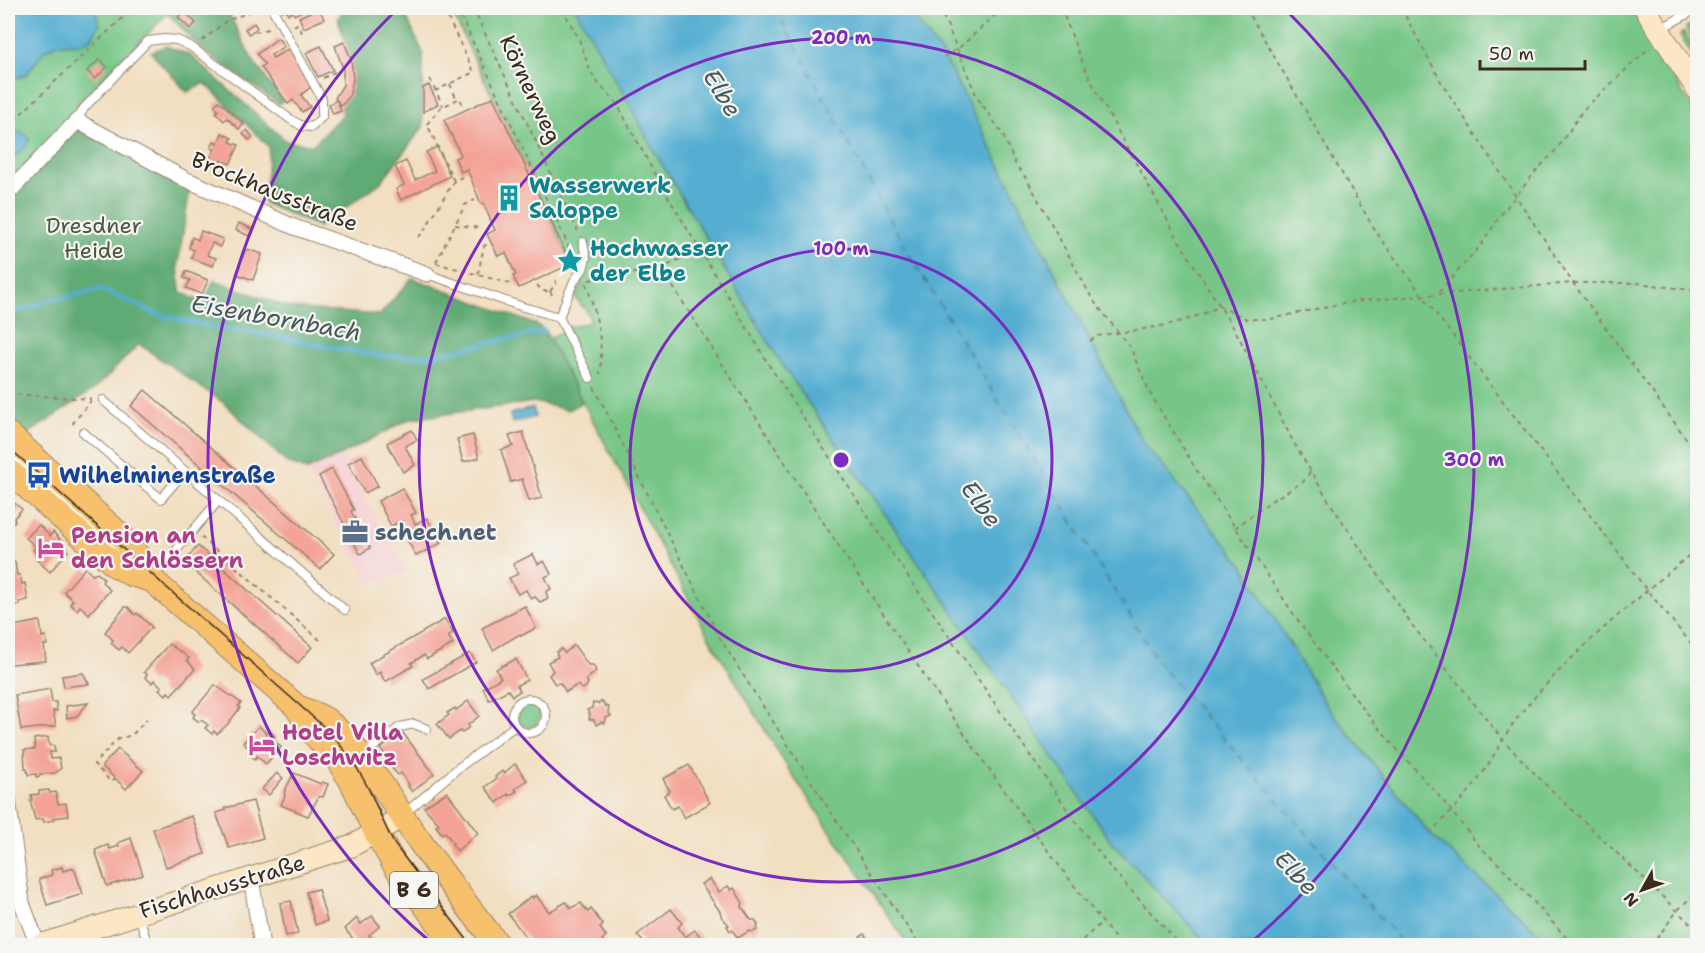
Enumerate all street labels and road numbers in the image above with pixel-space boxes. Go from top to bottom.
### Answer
street label: Körnerweg [493,30,568,148]
street label: Brockhausstraße [187,145,362,238]
street label: Fischhausstraße [136,848,309,925]
road number: B 6 [390,872,438,908]

